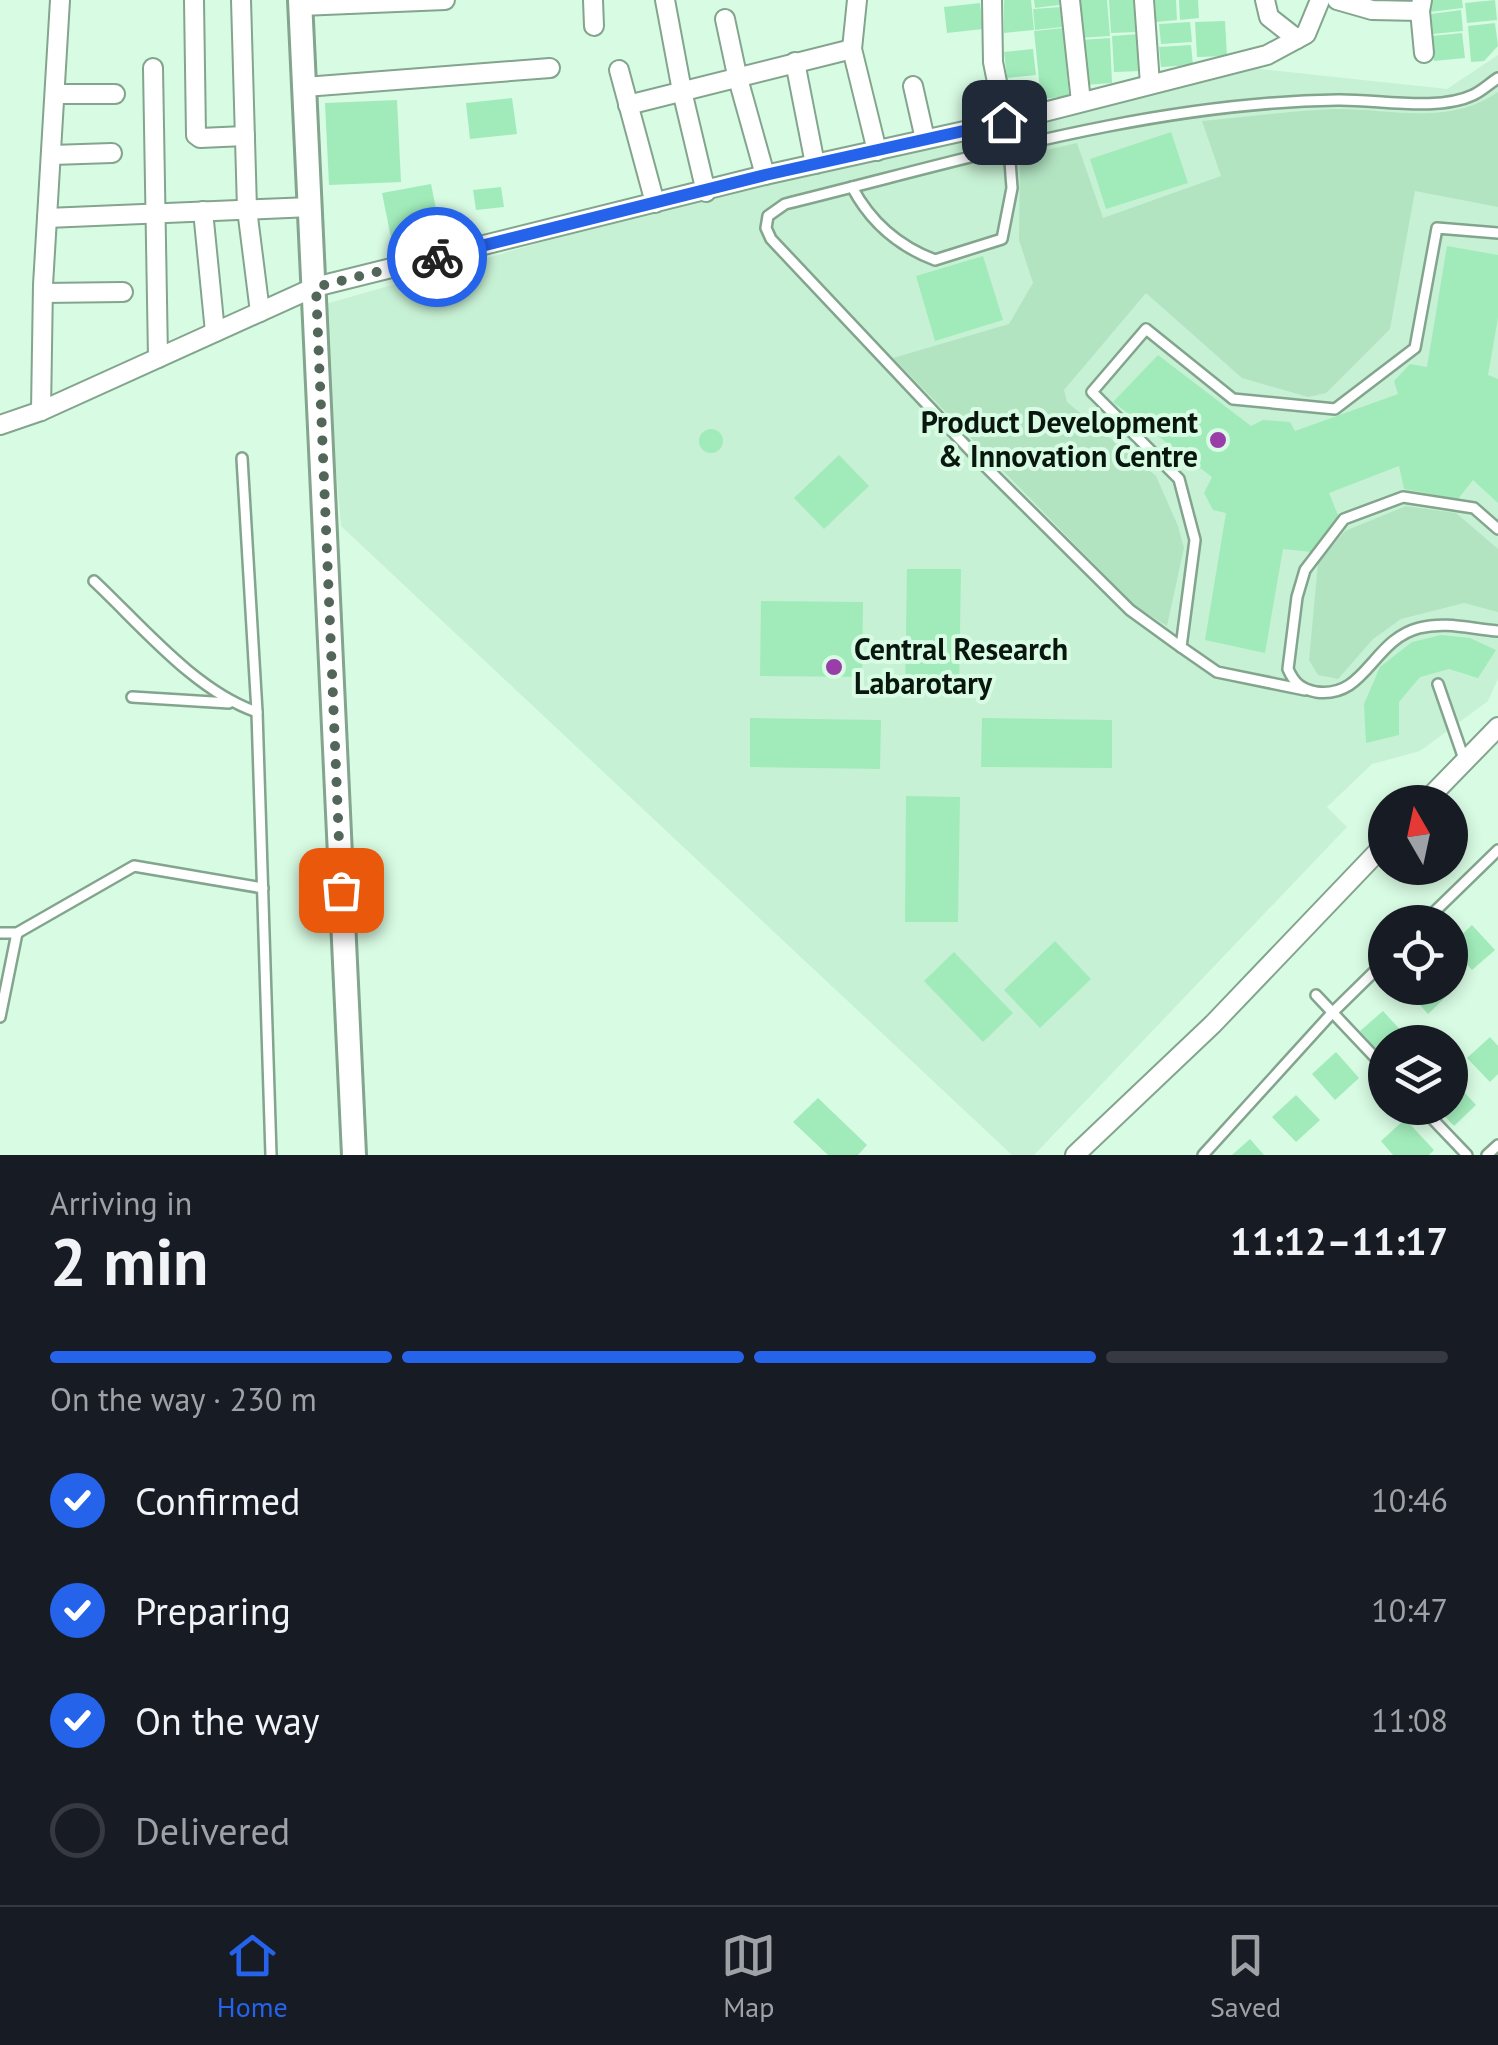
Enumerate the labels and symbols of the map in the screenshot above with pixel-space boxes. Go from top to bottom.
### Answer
pin [962,80,1047,165]
courier [387,207,487,307]
place label: Product Development & Innovation Centre [921,402,1199,475]
marker: Product Development & Innovation Centre [1207,429,1229,451]
place label: Central Research Labarotary [854,629,1068,702]
marker: Central Research Labarotary [823,656,845,678]
north arrow [1368,785,1468,885]
pin [299,848,384,933]

